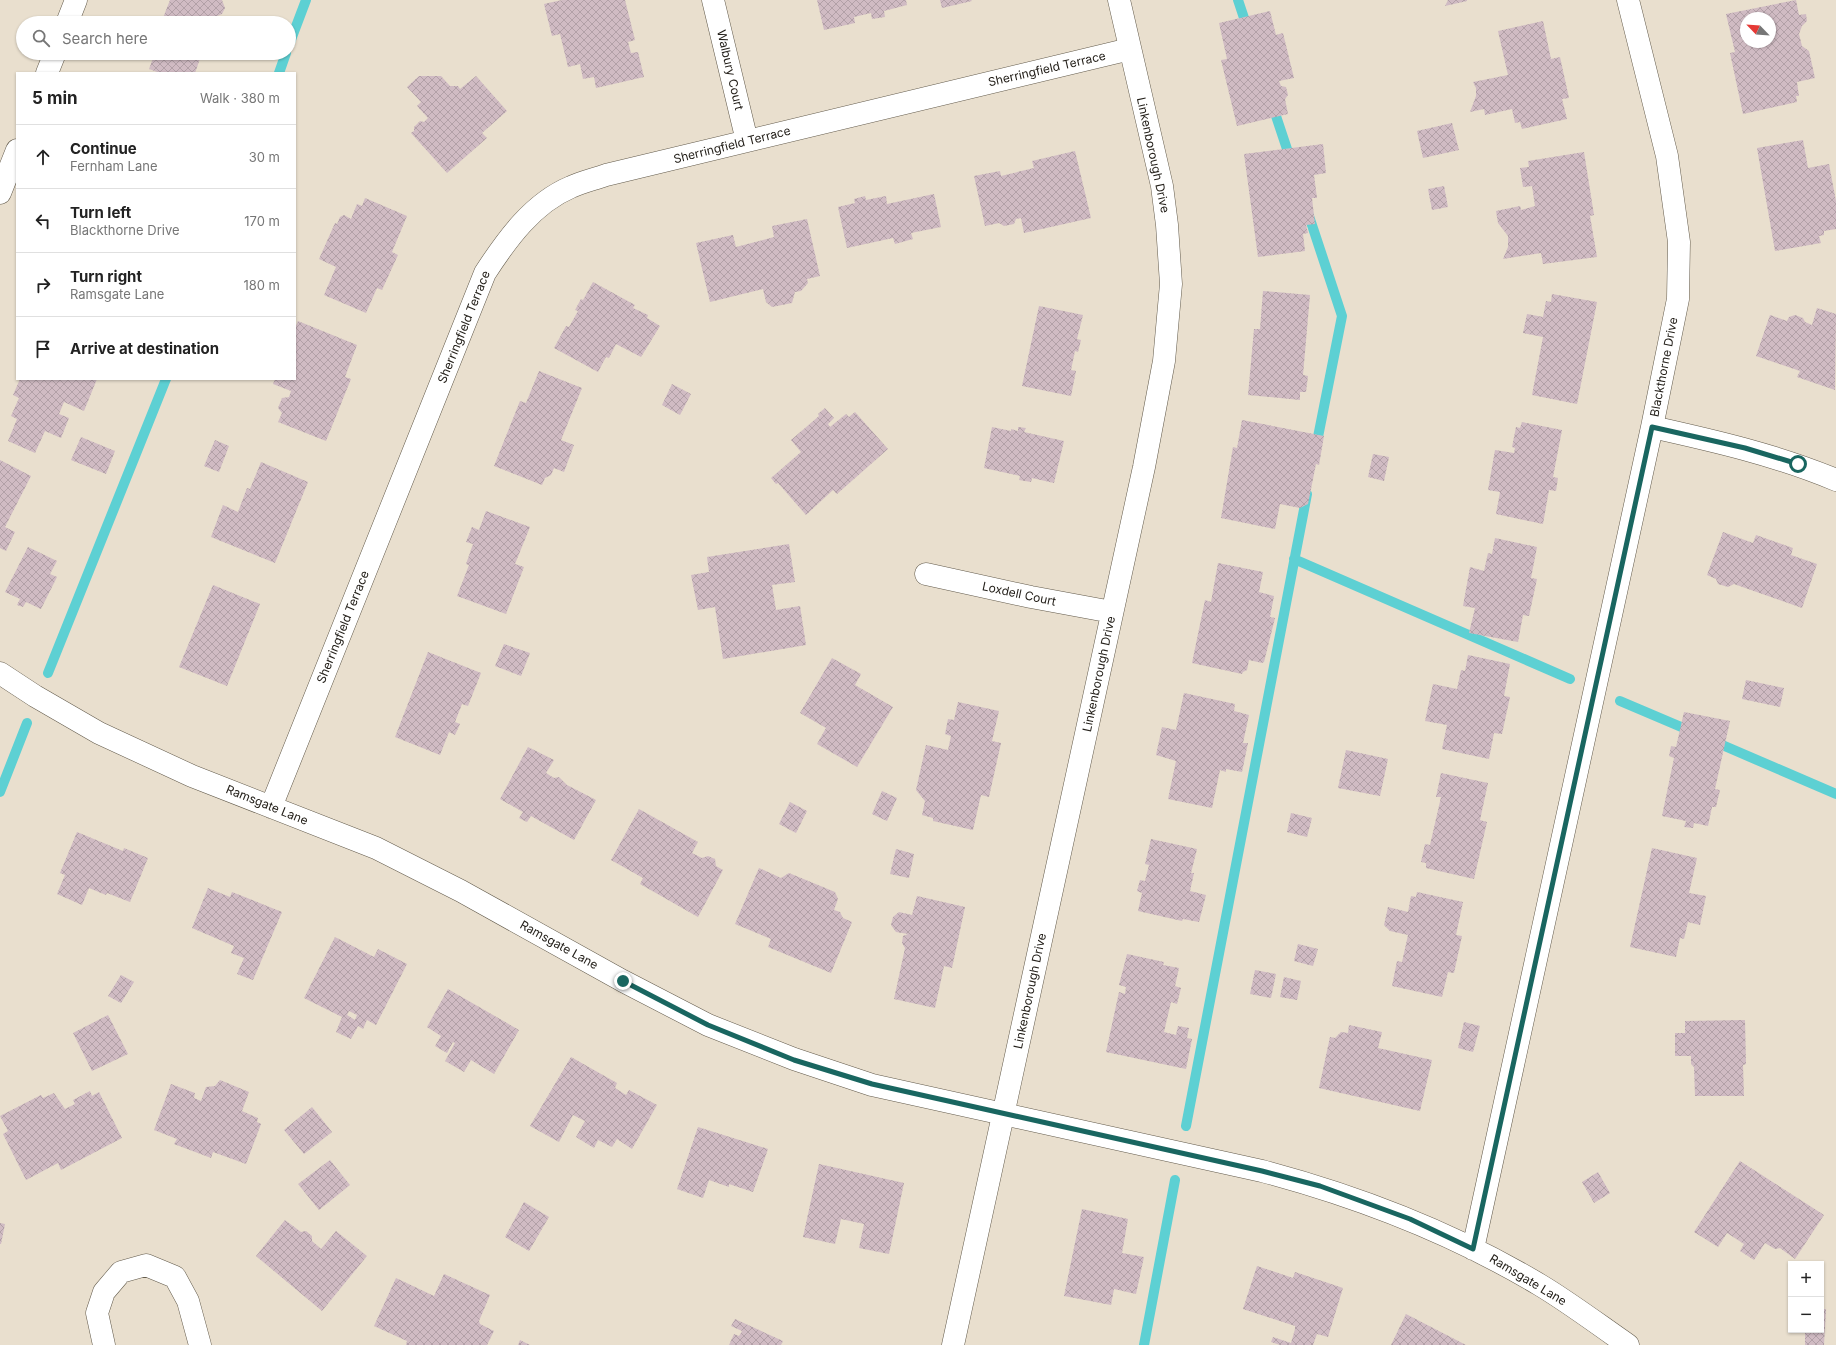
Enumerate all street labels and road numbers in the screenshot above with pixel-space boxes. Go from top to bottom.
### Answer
street label: Walbury Court [714,28,747,111]
street label: Sherringfield Terrace [987,48,1107,89]
street label: Linkenborough Drive [1134,96,1173,214]
street label: Sherringfield Terrace [672,123,792,166]
street label: Sherringfield Terrace [434,268,493,385]
street label: Blackthorne Drive [1647,316,1681,418]
street label: Sherringfield Terrace [313,568,372,685]
street label: Loxdell Court [981,578,1058,609]
street label: Linkenborough Drive [1079,615,1118,733]
street label: Ramsgate Lane [224,781,310,828]
street label: Ramsgate Lane [517,917,601,972]
street label: Linkenborough Drive [1010,932,1049,1050]
street label: Ramsgate Lane [1487,1251,1569,1308]

